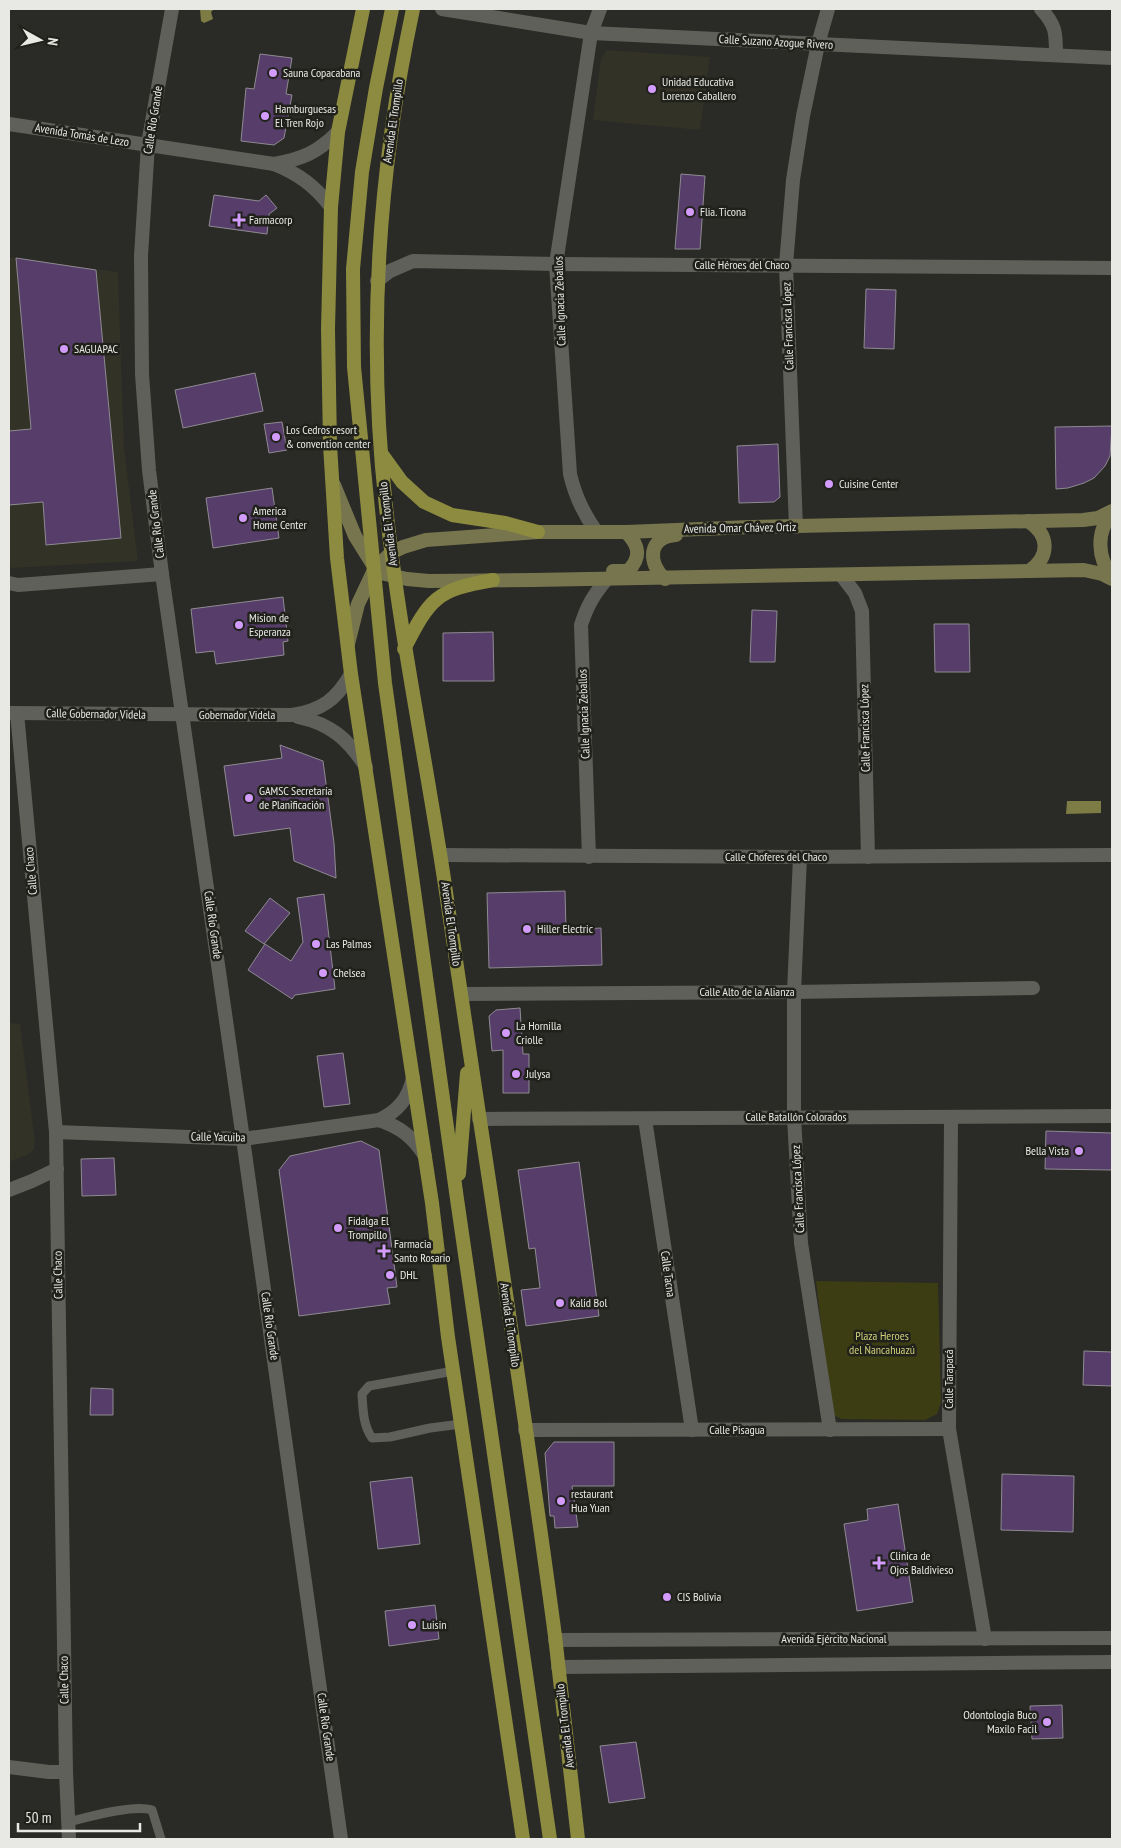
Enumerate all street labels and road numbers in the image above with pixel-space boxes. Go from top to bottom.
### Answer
street label: Calle Suzano Azogue Rivero [718,31,834,52]
street label: Avenida El Trompillo [379,78,406,164]
street label: Calle Río Grande [140,85,165,155]
street label: Avenida Tomás de Lezo [34,120,130,149]
street label: Calle Ignacia Zeballos [550,256,569,346]
street label: Calle Héroes del Chaco [695,257,789,272]
street label: Calle Francisca López [778,282,797,370]
street label: Avenida El Trompillo [375,481,400,567]
street label: Calle Río Grande [144,489,167,559]
street label: Avenida Omar Chávez Ortiz [684,519,796,536]
street label: Calle Ignacia Zeballos [574,669,593,759]
street label: Calle Francisca López [856,684,873,772]
street label: Calle Gobernador Videla [46,705,146,722]
street label: Gobernador Videla [199,707,275,722]
street label: Calle Chaco [21,846,40,896]
street label: Calle Choferes del Chaco [725,849,827,864]
street label: Avenida El Trompillo [438,881,465,967]
street label: Calle Río Grande [201,890,226,960]
street label: Calle Alto de la Alianza [699,984,795,999]
street label: Calle Batallón Colorados [745,1109,847,1124]
street label: Calle Yacuiba [191,1129,246,1144]
street label: Calle Francisca López [788,1145,807,1233]
street label: Calle Tacna [658,1250,679,1298]
street label: Calle Chaco [50,1251,65,1299]
street label: Avenida El Trompillo [497,1282,524,1368]
street label: Calle Río Grande [258,1291,283,1361]
street label: Calle Tarapacá [941,1349,956,1409]
street label: Calle Pisagua [709,1422,765,1437]
street label: Avenida Ejército Nacional [781,1631,887,1646]
street label: Calle Chaco [56,1656,71,1704]
street label: Avenida El Trompillo [552,1683,577,1769]
street label: Calle Río Grande [314,1692,339,1762]

